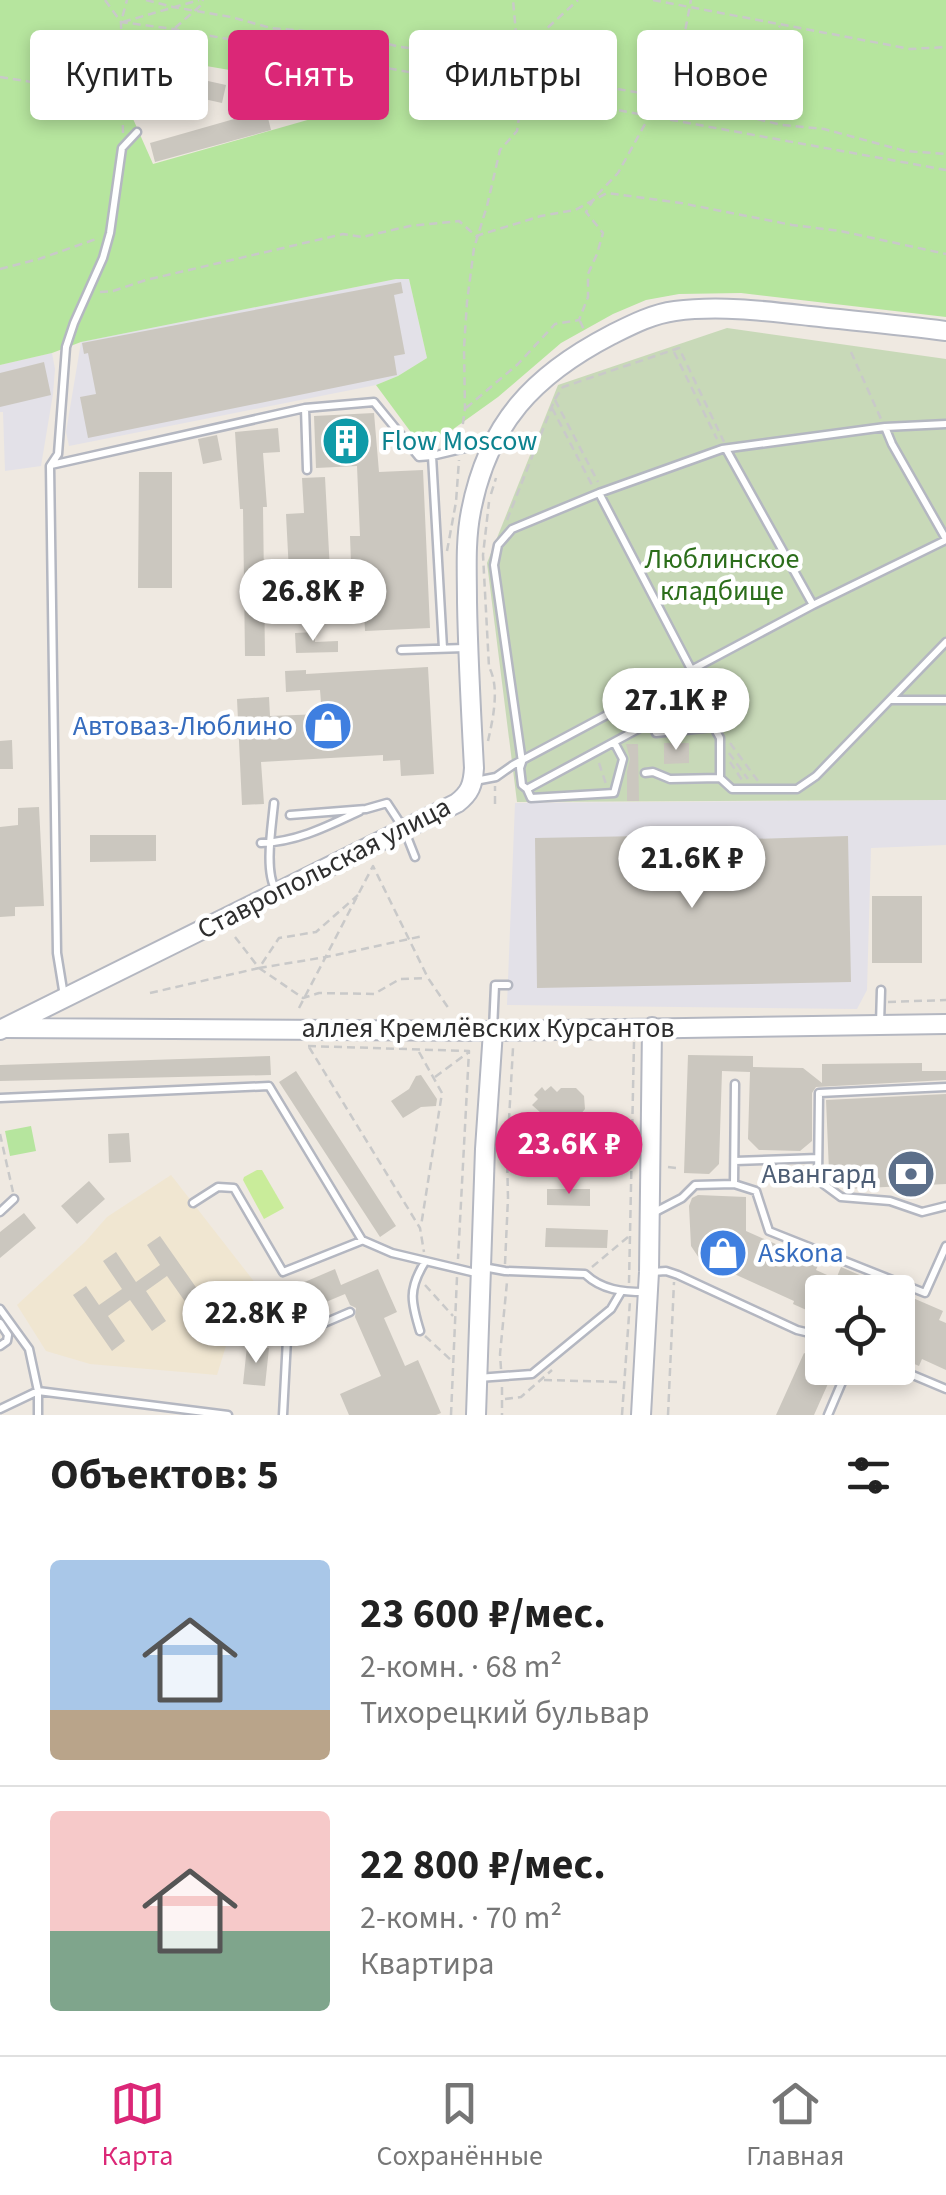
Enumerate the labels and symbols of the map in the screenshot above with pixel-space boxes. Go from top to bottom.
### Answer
building icon: Flow Moscow [320,415,372,467]
place label: Flow Moscow [381,421,537,461]
park label: Люблинское кладбище [645,539,799,611]
pin: 26.8K ₽ [221,559,405,644]
pin: 27.1K ₽ [584,668,768,753]
shop icon: Автоваз-Люблино [302,700,354,752]
place label: Автоваз-Люблино [73,706,293,746]
street label: Ставропольская улица [190,787,458,949]
pin: 21.6K ₽ [600,826,784,911]
street label: аллея Кремлёвских Курсантов [301,1008,675,1048]
pin: 23.6K ₽ [477,1112,661,1197]
bank icon: Авангард [885,1148,937,1200]
place label: Авангард [762,1154,876,1194]
shop icon: Askona [697,1227,749,1279]
place label: Askona [758,1233,844,1273]
pin: 22.8K ₽ [164,1281,348,1366]

